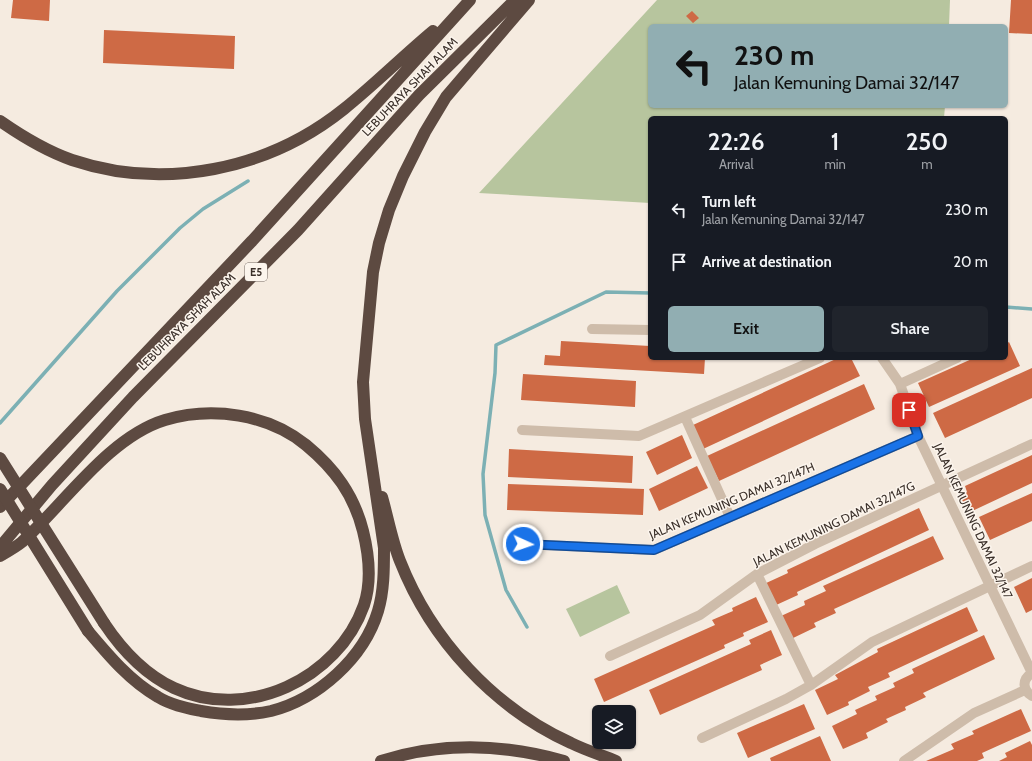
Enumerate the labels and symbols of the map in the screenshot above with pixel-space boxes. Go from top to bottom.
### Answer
street label: LEBUHRAYA SHAH ALAM [359,34,461,139]
road number: E5 [245,263,267,281]
street label: LEBUHRAYA SHAH ALAM [135,270,239,373]
pin [892,393,926,427]
street label: JALAN KEMUNING DAMAI 32/147 [930,440,1016,601]
street label: JALAN KEMUNING DAMAI 32/147H [646,459,817,543]
street label: JALAN KEMUNING DAMAI 32/147G [750,478,917,570]
position arrow [502,523,544,565]

